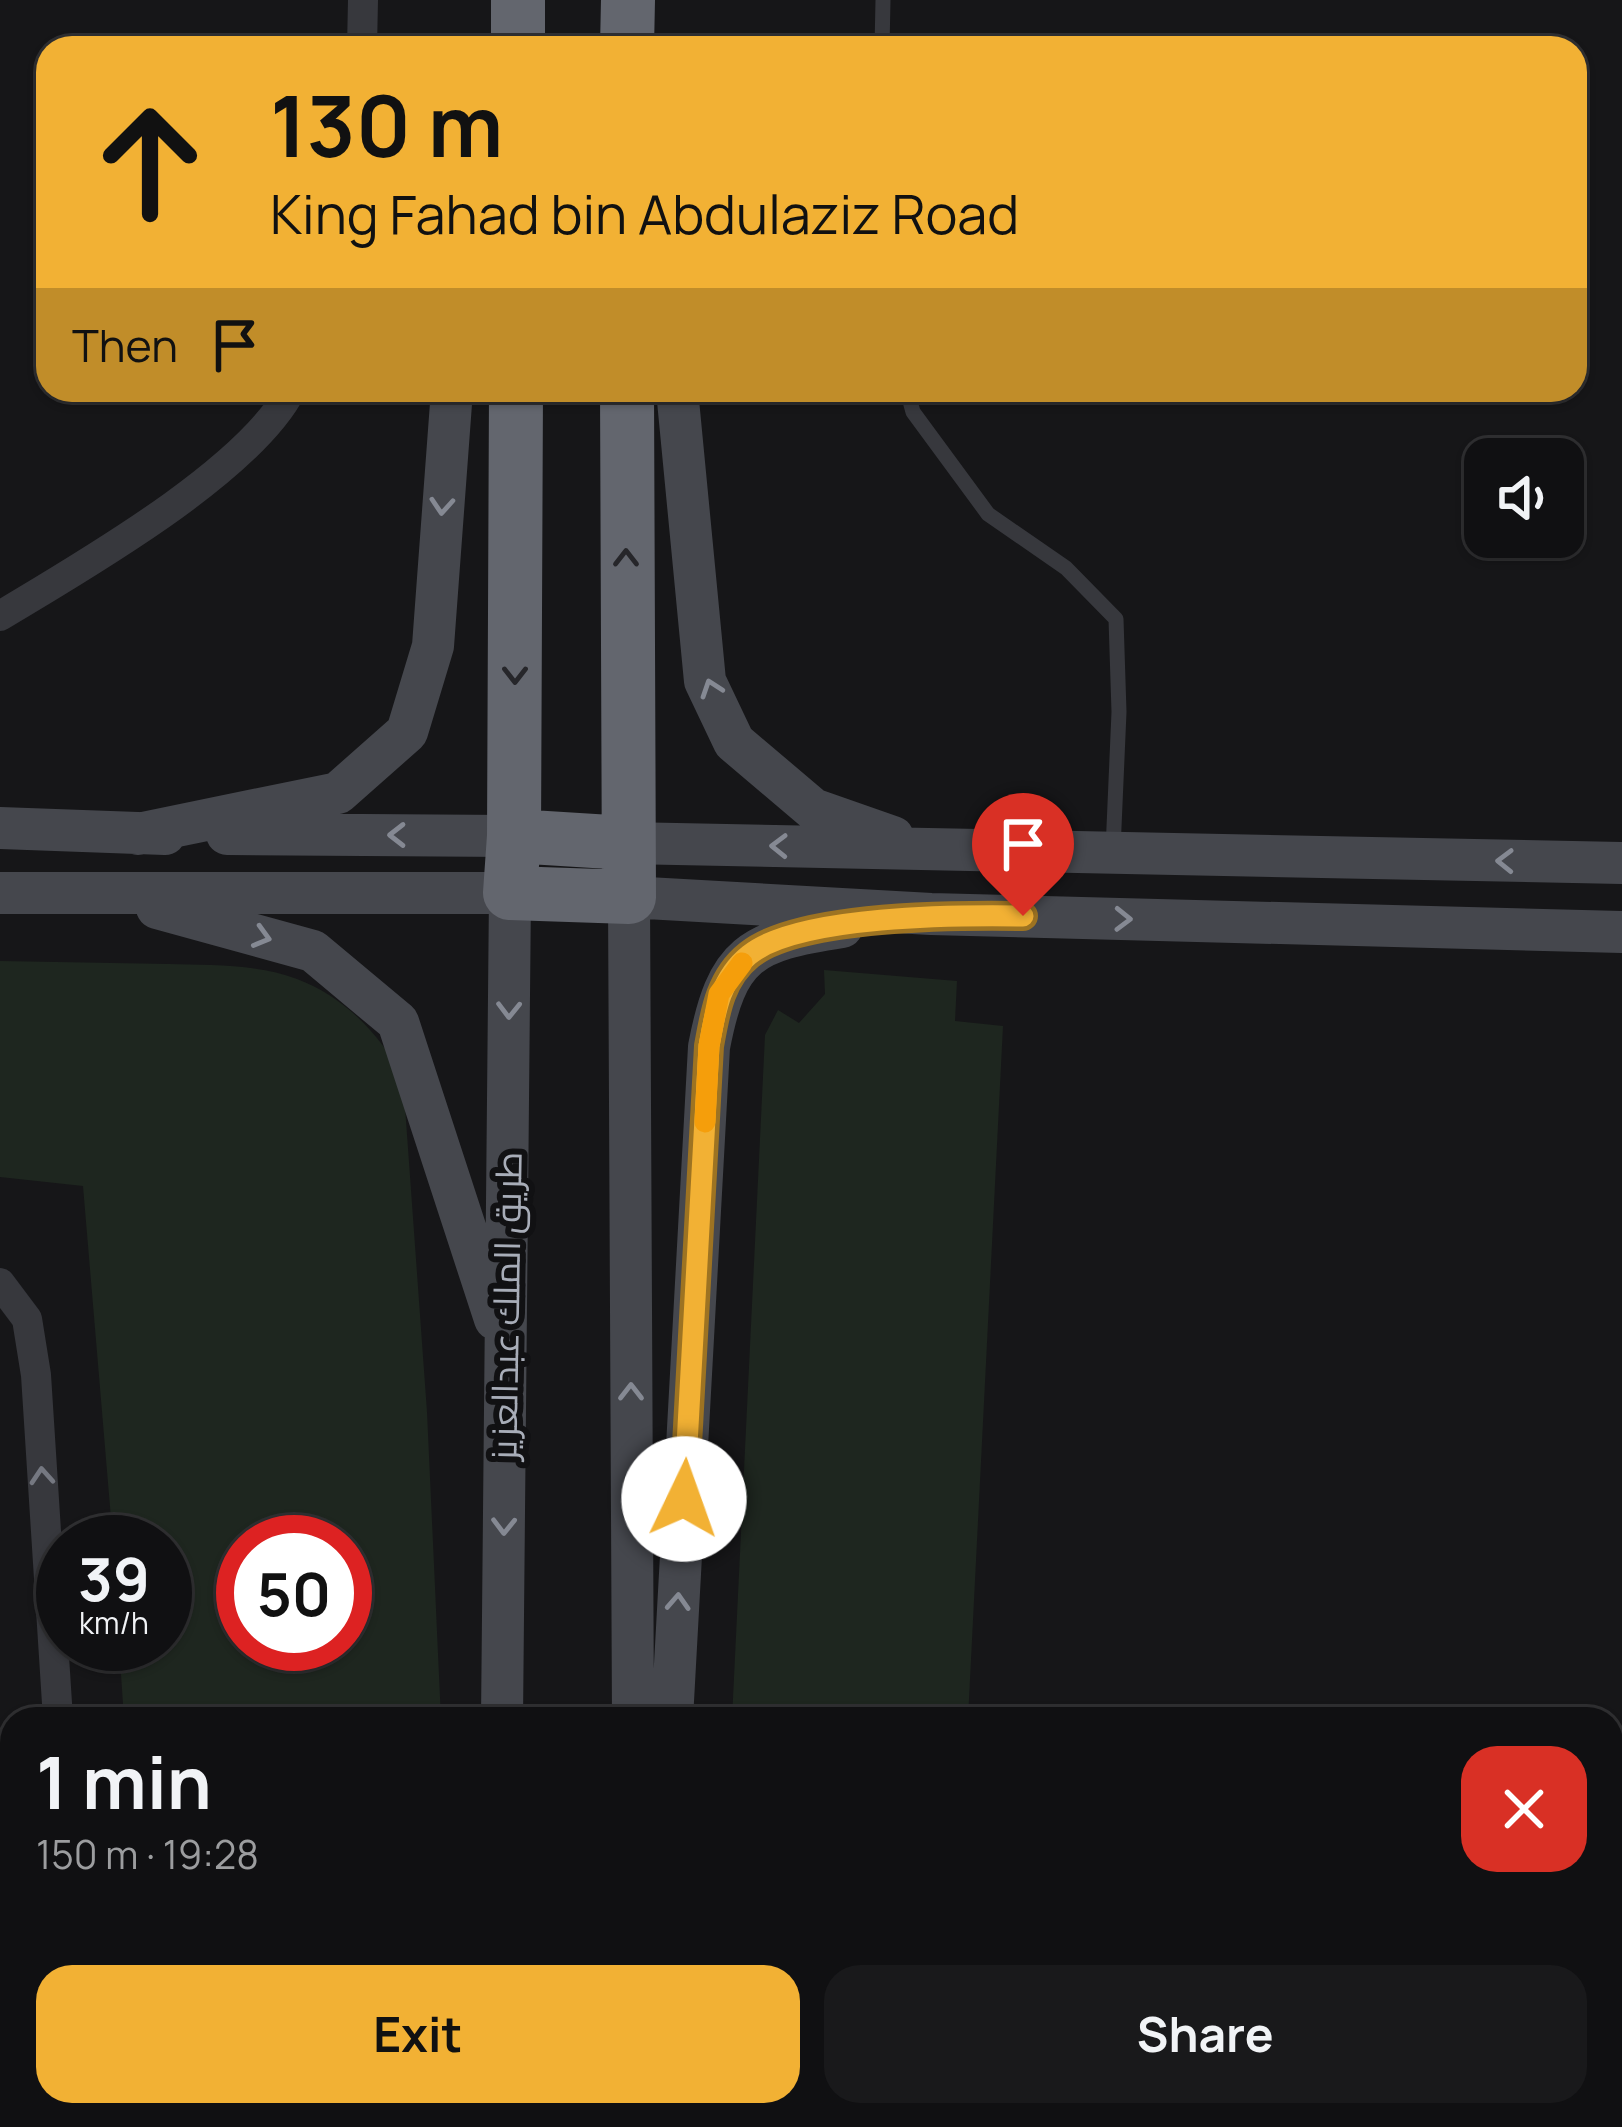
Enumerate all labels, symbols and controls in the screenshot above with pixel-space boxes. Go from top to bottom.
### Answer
text: 130 m [270,67,503,182]
icon: ahead [72,84,228,240]
text: King Fahad bin Abdulaziz Road [270,176,1019,250]
icon: arrive [202,312,268,378]
text: Then [72,314,178,376]
map controls [1464,438,1584,558]
button: sound [1464,438,1584,558]
one-way arrow [429,497,455,516]
one-way arrow [613,548,639,566]
one-way arrow [502,667,528,685]
one-way arrow [701,679,725,700]
pin [972,793,1074,916]
icon: arrive [990,811,1056,877]
one-way arrow [387,823,406,849]
one-way arrow [769,833,788,859]
one-way arrow [1495,848,1514,874]
one-way arrow [1114,906,1133,932]
one-way arrow [252,923,272,948]
one-way arrow [496,1002,522,1020]
street label: طريق الملك عبدالعزيز [478,1151,533,1463]
one-way arrow [618,1382,644,1400]
position arrow [621,1436,747,1562]
one-way arrow [30,1467,56,1486]
speed limit sign: 50 [216,1515,372,1671]
one-way arrow [491,1517,517,1536]
text: 39 [78,1537,150,1619]
one-way arrow [665,1592,691,1611]
text: km/h [79,1602,149,1643]
text: 1 min [36,1732,212,1831]
button: close [1461,1746,1587,1872]
text: 150 m · 19:28 [36,1827,259,1881]
button: Exit [36,1965,800,2103]
button: Share [824,1965,1587,2103]

